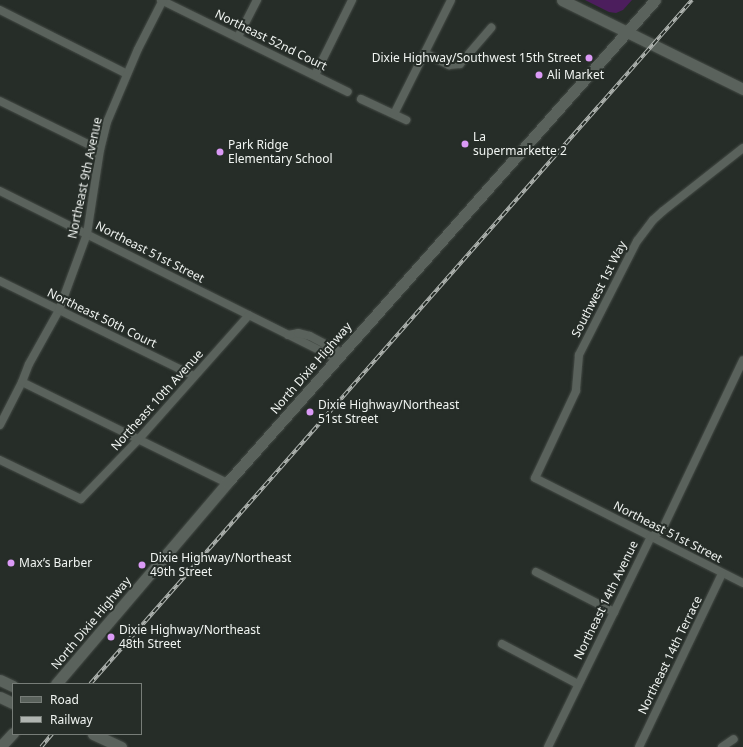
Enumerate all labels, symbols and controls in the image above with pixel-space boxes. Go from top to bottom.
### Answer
street label: Northeast 52nd Court [213,7,329,73]
place label: Dixie Highway/Southwest 15th Street [372,51,581,65]
marker: Dixie Highway/Southwest 15th Street [584,53,594,63]
place label: Ali Market [547,68,604,82]
marker: Ali Market [534,70,544,80]
street label: Northeast 9th Avenue [65,116,105,240]
place label: La supermarkette 2 [473,130,567,158]
place label: Park Ridge Elementary School [228,138,333,166]
marker: La supermarkette 2 [460,139,470,149]
marker: Park Ridge Elementary School [215,147,225,157]
street label: Northeast 51st Street [93,218,207,286]
street label: Southwest 1st Way [568,238,630,340]
street label: Northeast 50th Court [45,285,159,351]
street label: North Dixie Highway [267,319,355,417]
street label: Northeast 10th Avenue [108,347,206,453]
place label: Dixie Highway/Northeast 51st Street [318,398,459,426]
marker: Dixie Highway/Northeast 51st Street [305,407,315,417]
street label: Northeast 51st Street [611,498,725,566]
street label: Northeast 14th Avenue [571,538,641,662]
place label: Dixie Highway/Northeast 49th Street [150,551,291,579]
place label: Max’s Barber [19,556,92,570]
marker: Max’s Barber [6,558,16,568]
marker: Dixie Highway/Northeast 49th Street [137,560,147,570]
street label: North Dixie Highway [48,574,134,672]
street label: Northeast 14th Terrace [635,593,705,717]
place label: Dixie Highway/Northeast 48th Street [119,623,260,651]
marker: Dixie Highway/Northeast 48th Street [106,632,116,642]
legend [12,683,142,735]
text: Road [50,691,79,708]
text: Railway [50,711,93,728]

